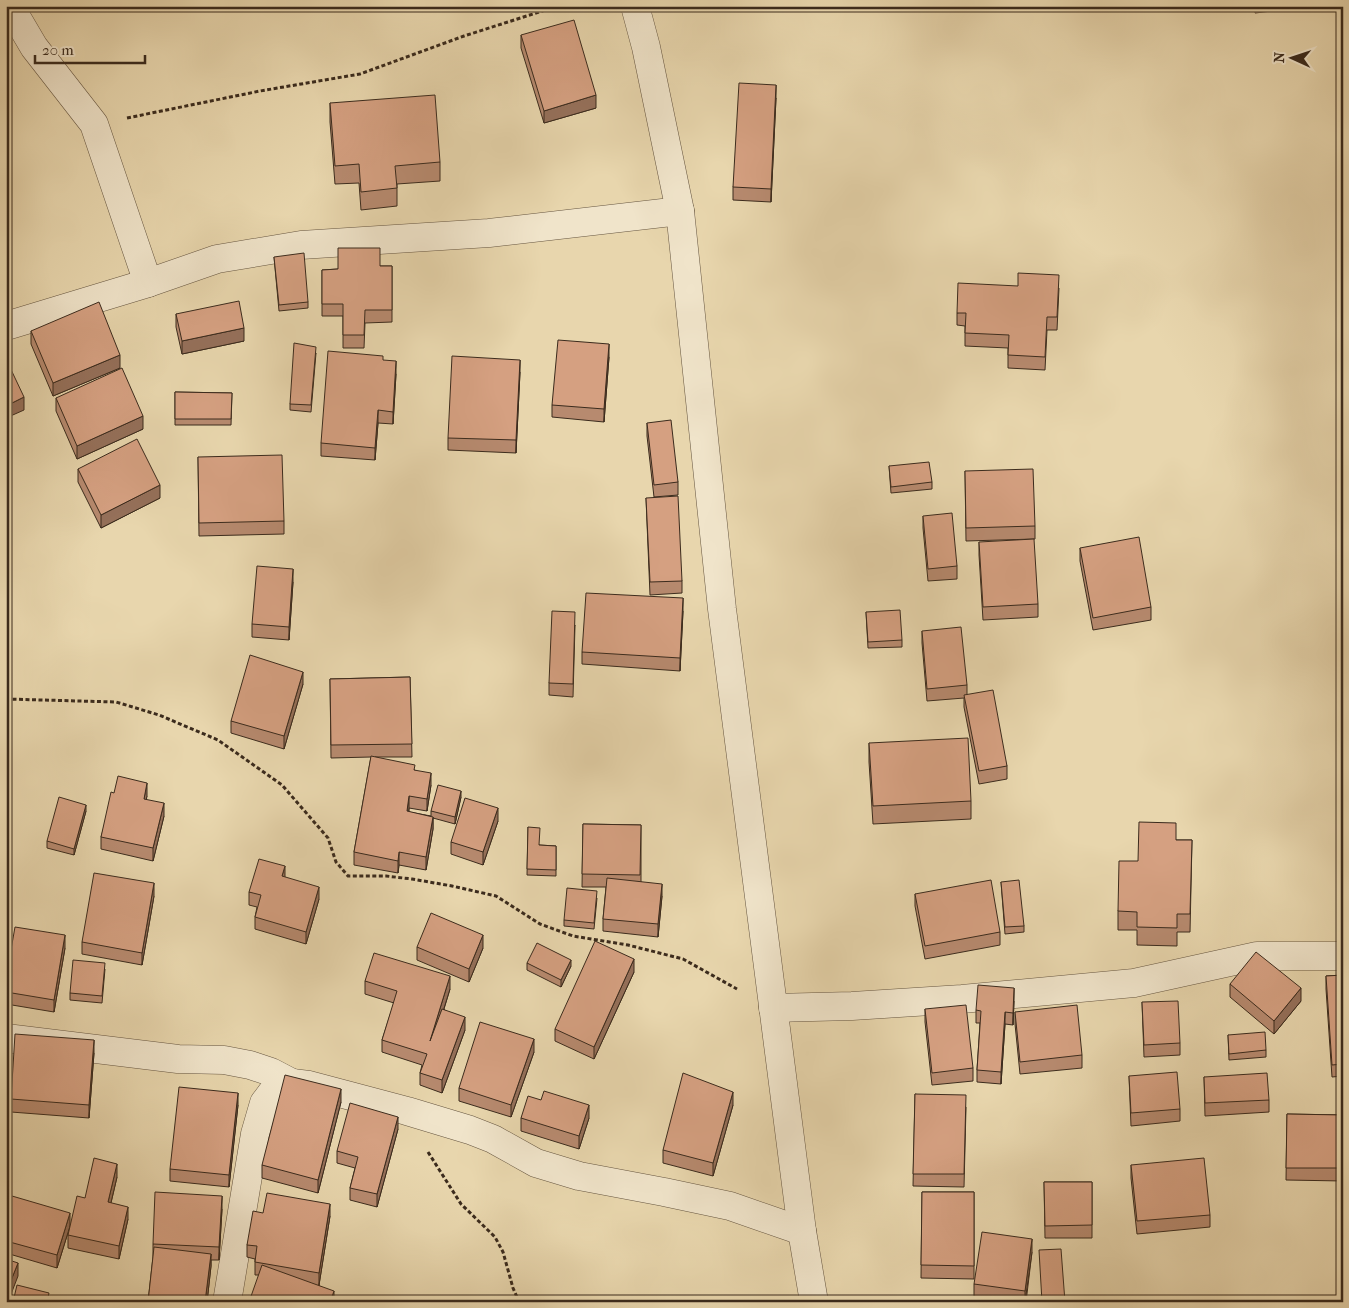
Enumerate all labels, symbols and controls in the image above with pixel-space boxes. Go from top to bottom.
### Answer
scale bar [35,32,145,64]
north arrow [1266,32,1316,82]
text: 20 m [42,41,74,59]
text: N [1271,51,1288,63]

